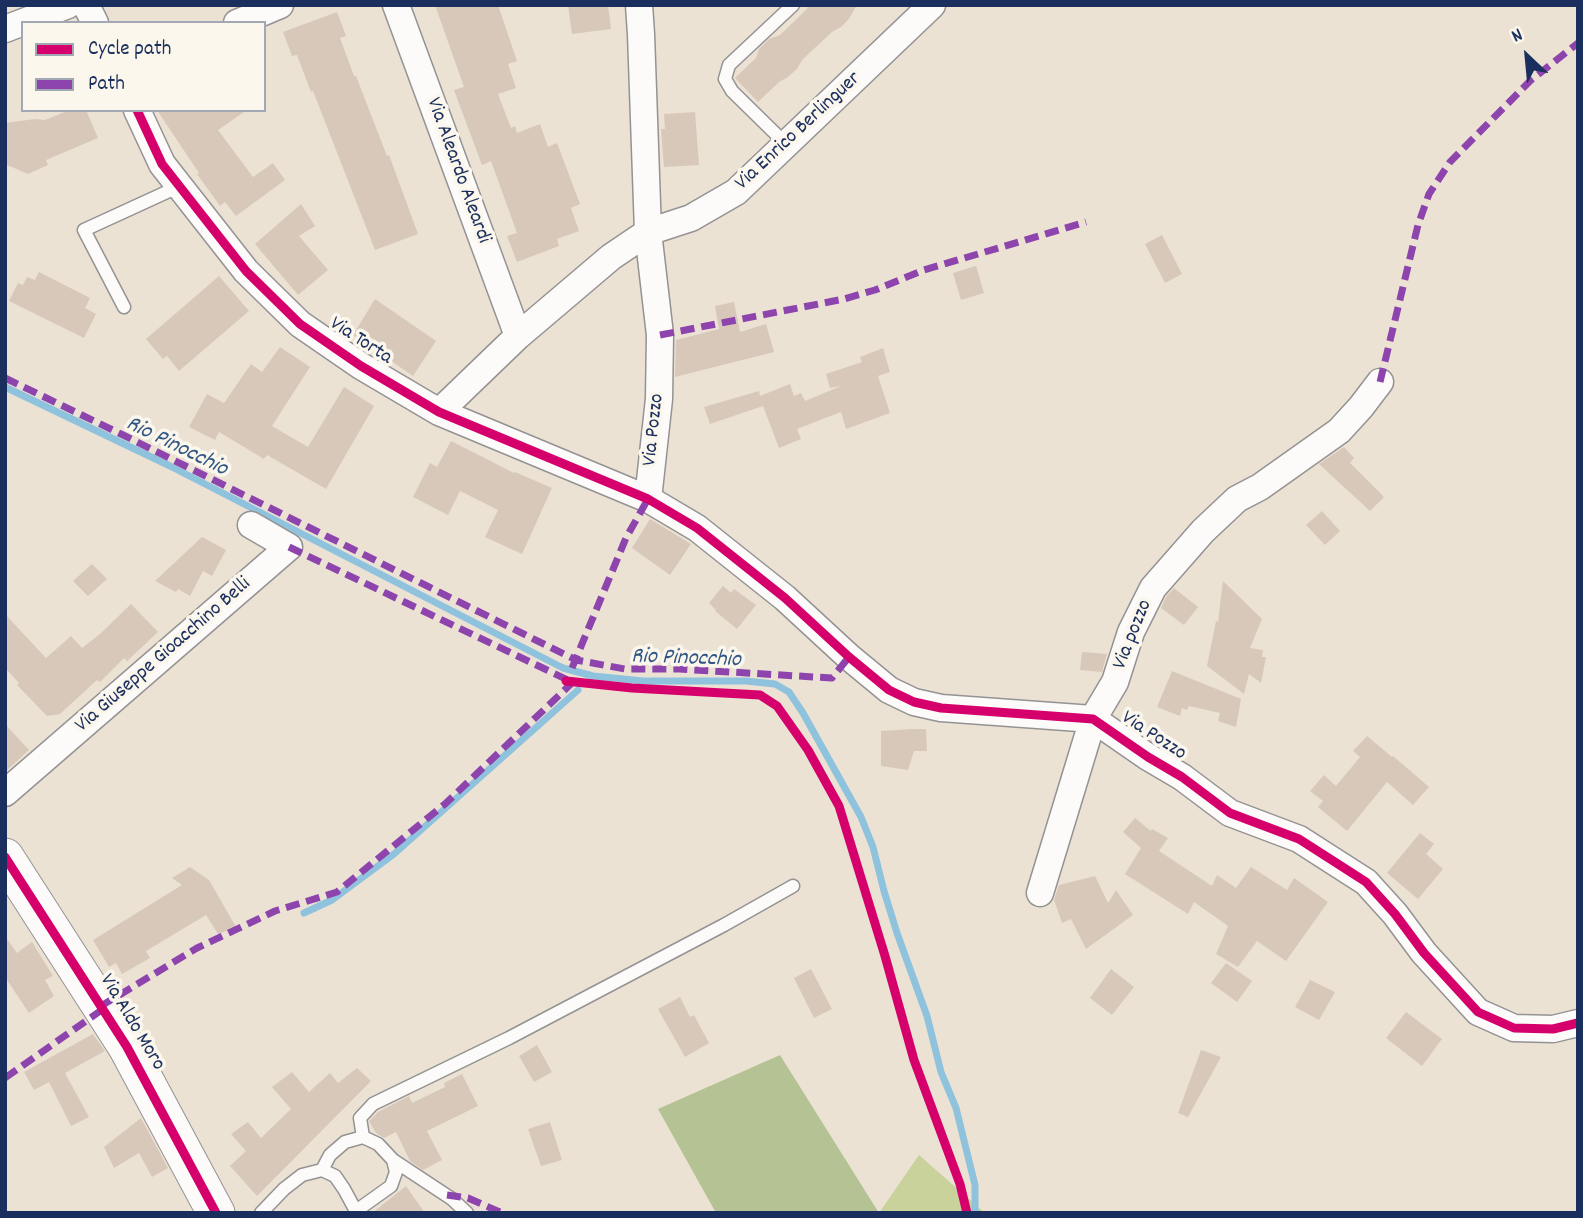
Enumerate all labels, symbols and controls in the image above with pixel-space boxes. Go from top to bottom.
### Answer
legend [21,21,266,112]
north arrow [1492,21,1562,91]
text: N [1507,22,1528,51]
text: Cycle path [88,35,171,65]
street label: Via Enrico Berlinguer [731,67,867,197]
text: Path [88,70,125,100]
street label: Via Aleardo Aleardi [419,95,495,247]
street label: Via Torta [324,312,396,372]
street label: Via Pozzo [639,392,671,468]
water label: Rio Pinocchio [121,412,231,484]
street label: Via Giuseppe Gioacchino Belli [71,573,257,739]
street label: Via pozzo [1109,596,1159,674]
water label: Rio Pinocchio [631,644,741,676]
street label: Via Pozzo [1116,707,1190,767]
street label: Via Aldo Moro [92,970,170,1076]

